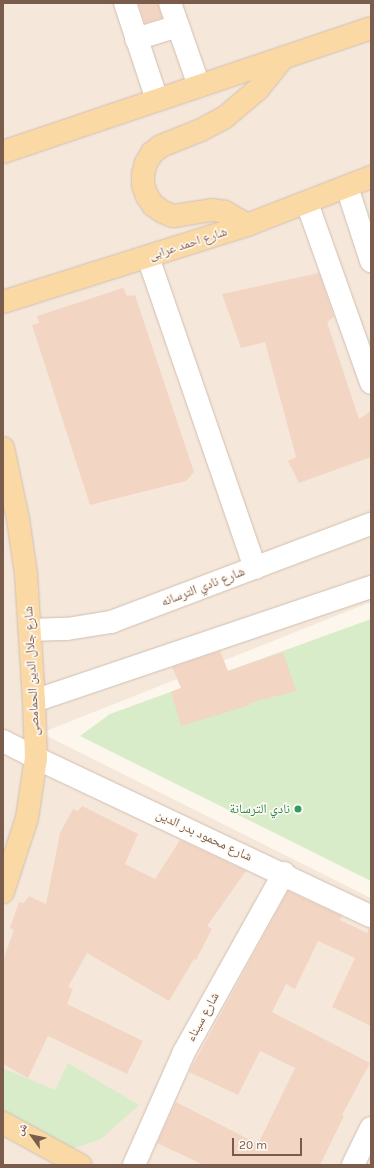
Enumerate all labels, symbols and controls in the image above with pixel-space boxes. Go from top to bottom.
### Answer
street label: شارع احمد عرابى [147,224,229,264]
street label: شارع نادي الترسانه [159,564,247,610]
street label: شارع جلال الدين الحمامصى [21,606,43,736]
place label: نادي الترسانة [230,801,290,817]
marker: نادي الترسانة [293,804,303,814]
street label: شارع محمود بدر الدين [153,807,255,865]
street label: شارع سيناء [183,990,223,1044]
north arrow [12,1116,52,1156]
text: ش [13,1121,30,1138]
scale bar [234,1130,304,1156]
text: 20 m [239,1138,267,1152]

